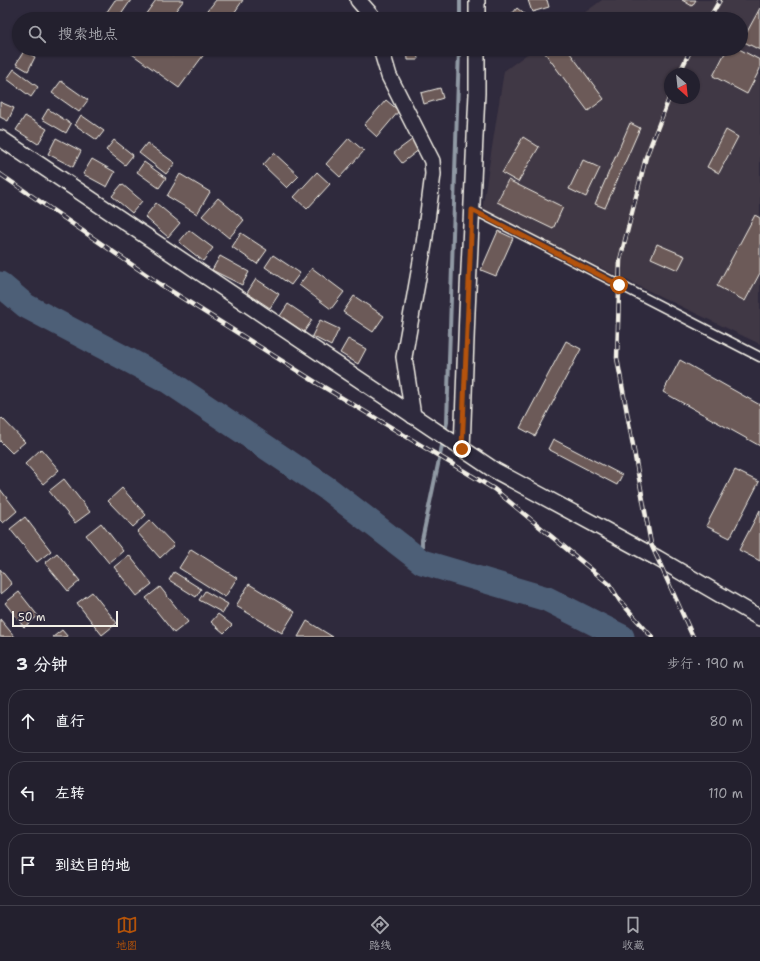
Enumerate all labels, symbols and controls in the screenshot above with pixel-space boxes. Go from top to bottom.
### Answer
search box [12,12,748,56]
icon: search [26,23,48,45]
text: 搜索地点 [58,24,118,44]
north arrow [664,68,700,104]
route start [610,276,628,294]
route end [453,440,471,458]
scale bar [12,609,118,628]
text: 50 m [18,610,46,625]
text: 3 分钟 [16,653,68,675]
text: 步行 · 190 m [667,655,744,672]
icon: ahead [17,710,39,732]
text: 直行 [55,711,85,731]
text: 80 m [709,713,743,730]
icon: left [17,782,39,804]
text: 左转 [55,783,85,803]
text: 110 m [708,785,743,802]
icon: arrive [17,854,39,876]
text: 到达目的地 [55,855,130,875]
tab: 地图 [116,914,138,953]
tab: 路线 [369,914,391,953]
tab: 收藏 [622,914,644,953]

